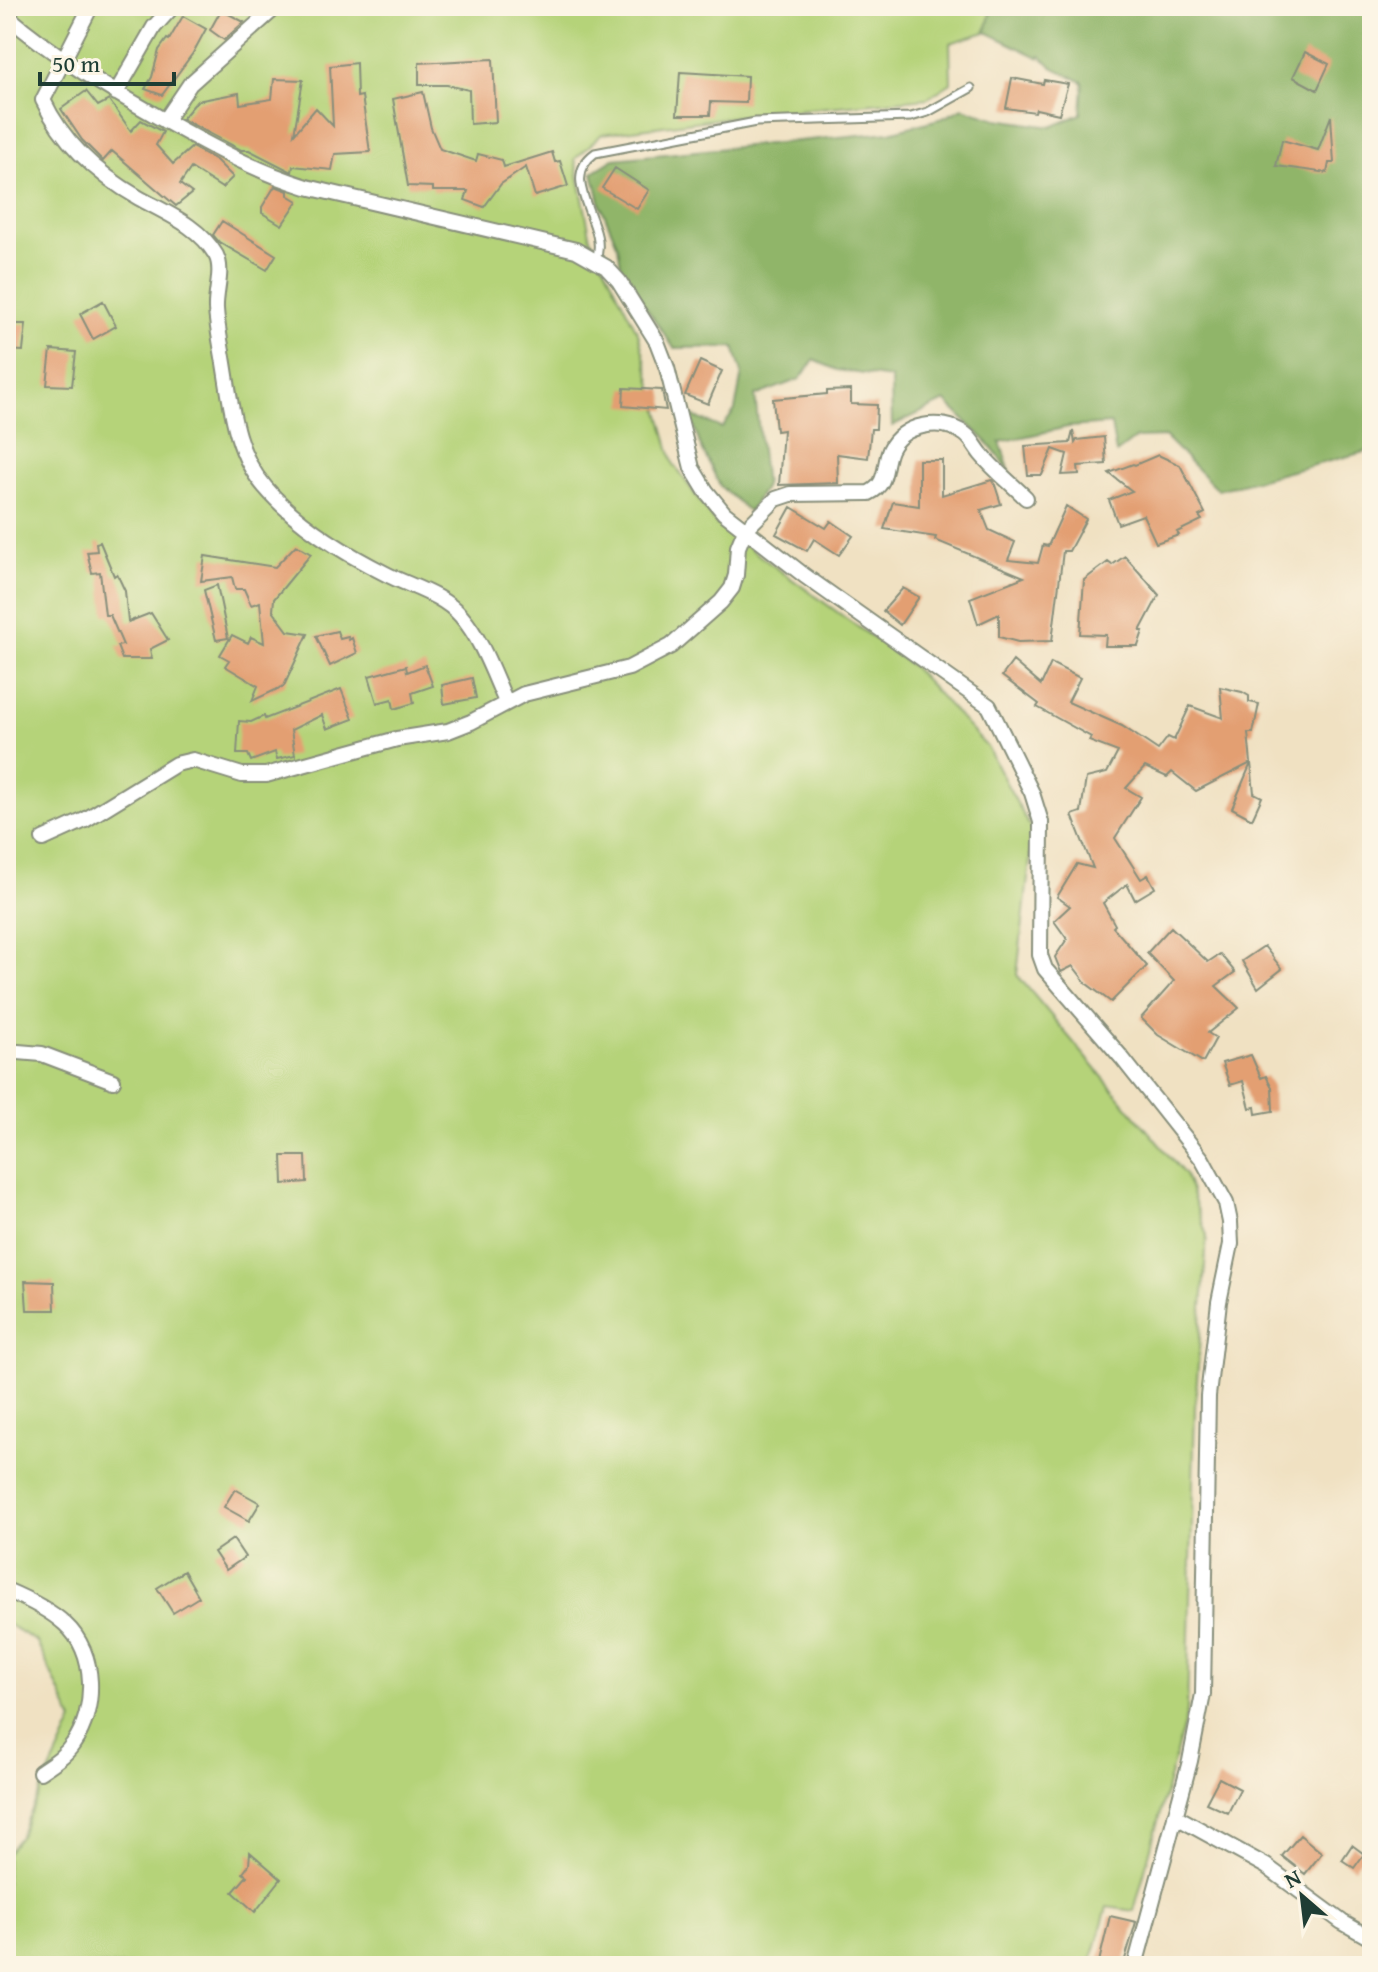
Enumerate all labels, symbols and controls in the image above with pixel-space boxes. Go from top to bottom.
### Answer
scale bar [40,36,174,86]
text: 50 m [52,46,100,81]
north arrow [1262,1856,1342,1936]
text: N [1279,1861,1307,1896]

